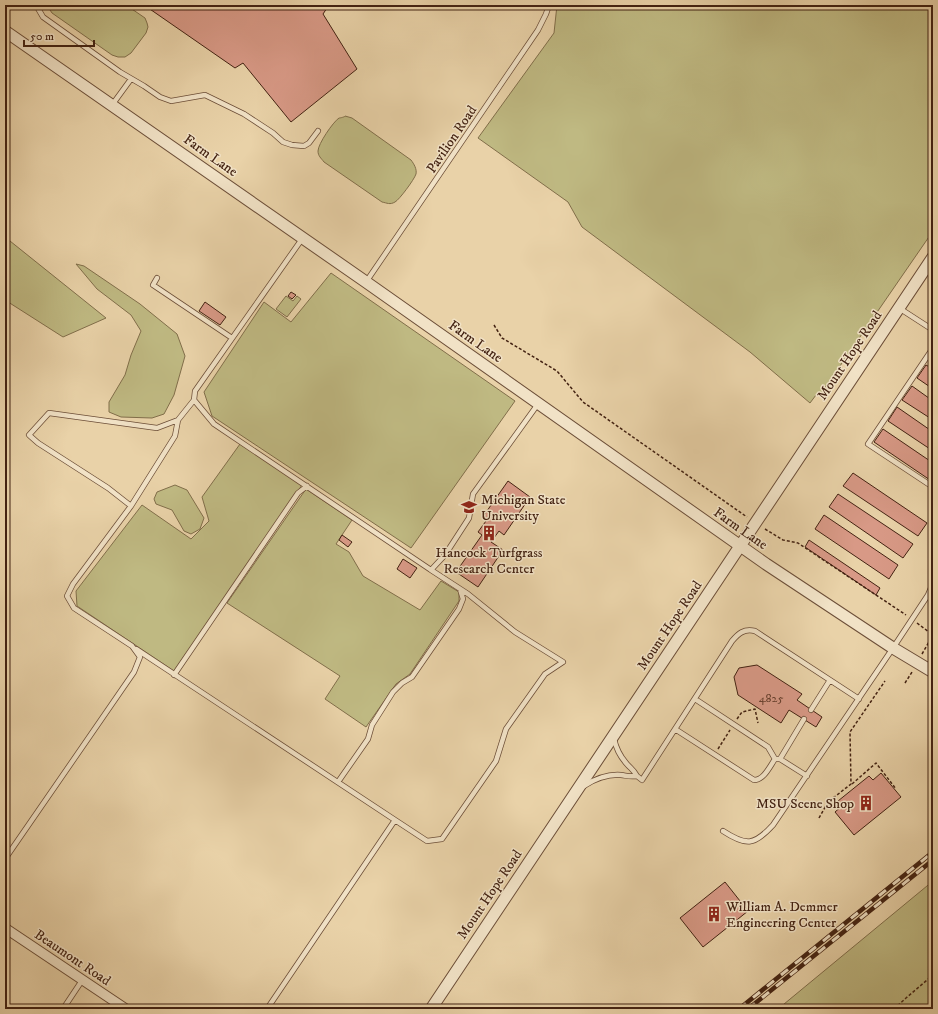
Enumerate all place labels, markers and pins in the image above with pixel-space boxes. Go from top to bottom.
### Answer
place label: Michigan State University [481,491,566,525]
school or university icon: Michigan State University [460,498,478,516]
building icon: Hancock Turfgrass Research Center [480,524,498,542]
place label: Hancock Turfgrass Research Center [435,544,543,578]
building icon: MSU Scene Shop [857,794,875,812]
place label: MSU Scene Shop [756,795,854,813]
place label: William A. Demmer Engineering Center [725,898,838,932]
building icon: William A. Demmer Engineering Center [705,905,723,923]

